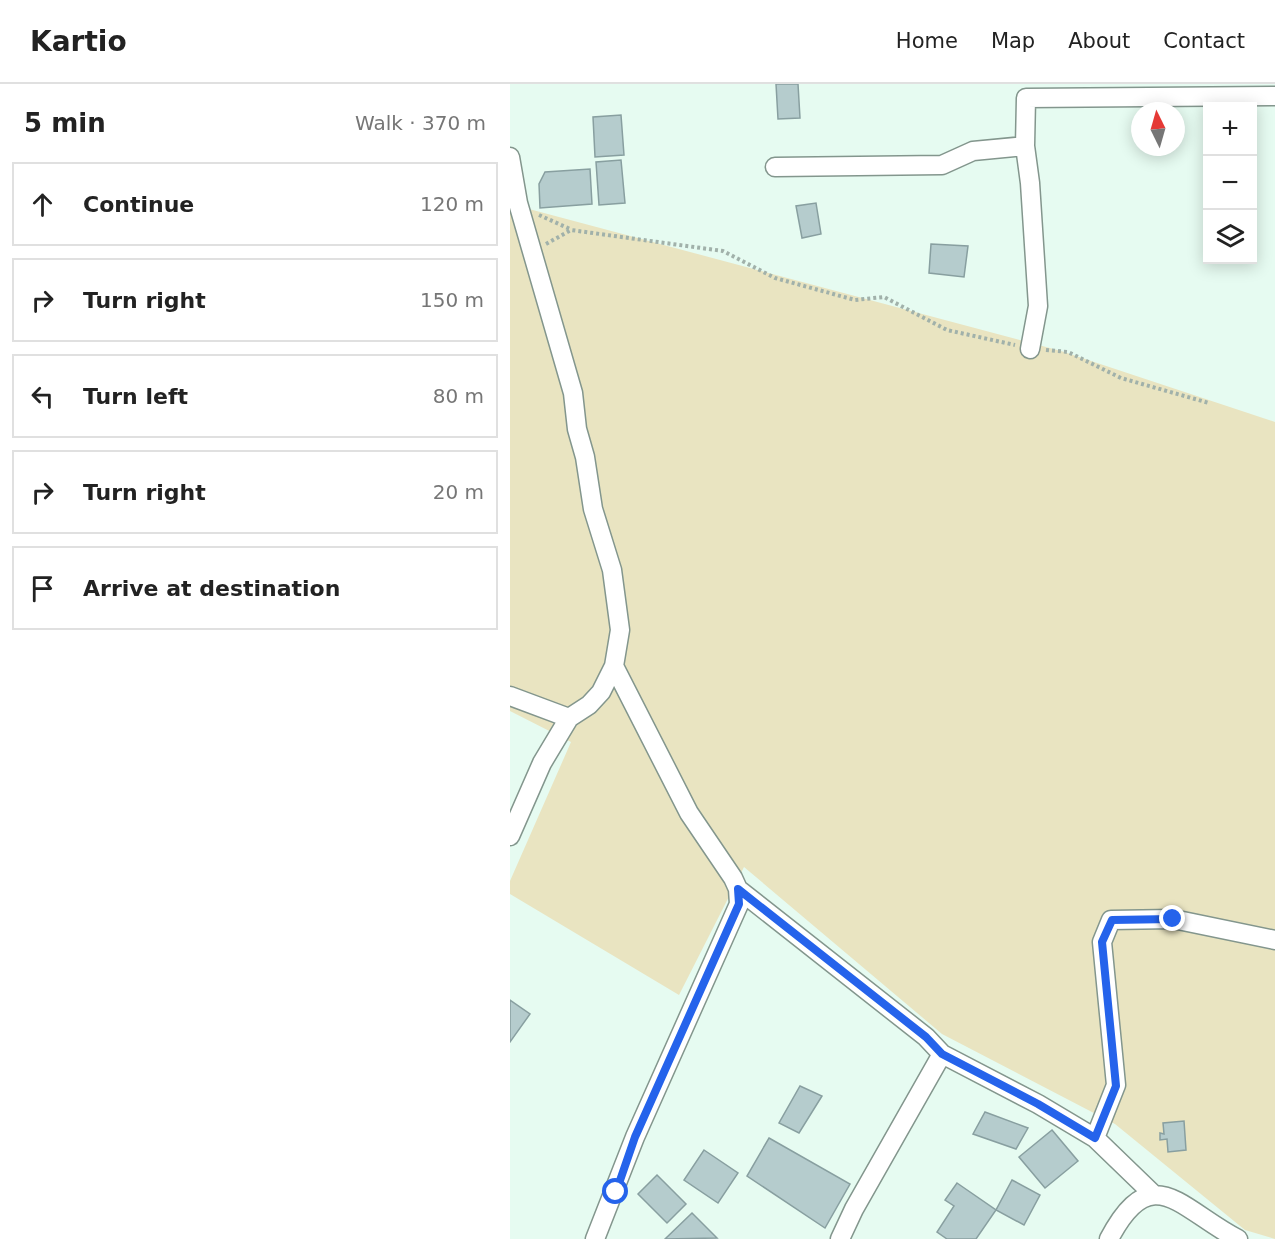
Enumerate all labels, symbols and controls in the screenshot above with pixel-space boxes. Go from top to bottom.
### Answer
text: Kartio [30,25,127,58]
text: Home [896,29,958,53]
text: Map [991,29,1035,53]
text: About [1068,29,1130,53]
text: Contact [1163,29,1245,53]
north arrow [1131,102,1185,156]
map controls [1203,102,1257,264]
button: + [1203,102,1257,156]
text: 5 min [24,108,106,138]
text: Walk · 370 m [355,111,486,135]
button: − [1203,156,1257,210]
icon: ahead [26,188,59,221]
text: Continue [83,192,194,217]
text: 120 m [420,192,484,216]
button: layers [1203,210,1257,264]
icon: right [26,284,59,317]
text: Turn right [83,288,206,313]
text: 150 m [420,288,484,312]
icon: left [26,380,59,413]
text: Turn left [83,384,188,409]
text: 80 m [433,384,484,408]
icon: right [26,476,59,509]
text: Turn right [83,480,206,505]
text: 20 m [433,480,484,504]
icon: arrive [26,572,59,605]
text: Arrive at destination [83,576,340,601]
route end [1159,905,1185,931]
route start [602,1178,628,1204]

